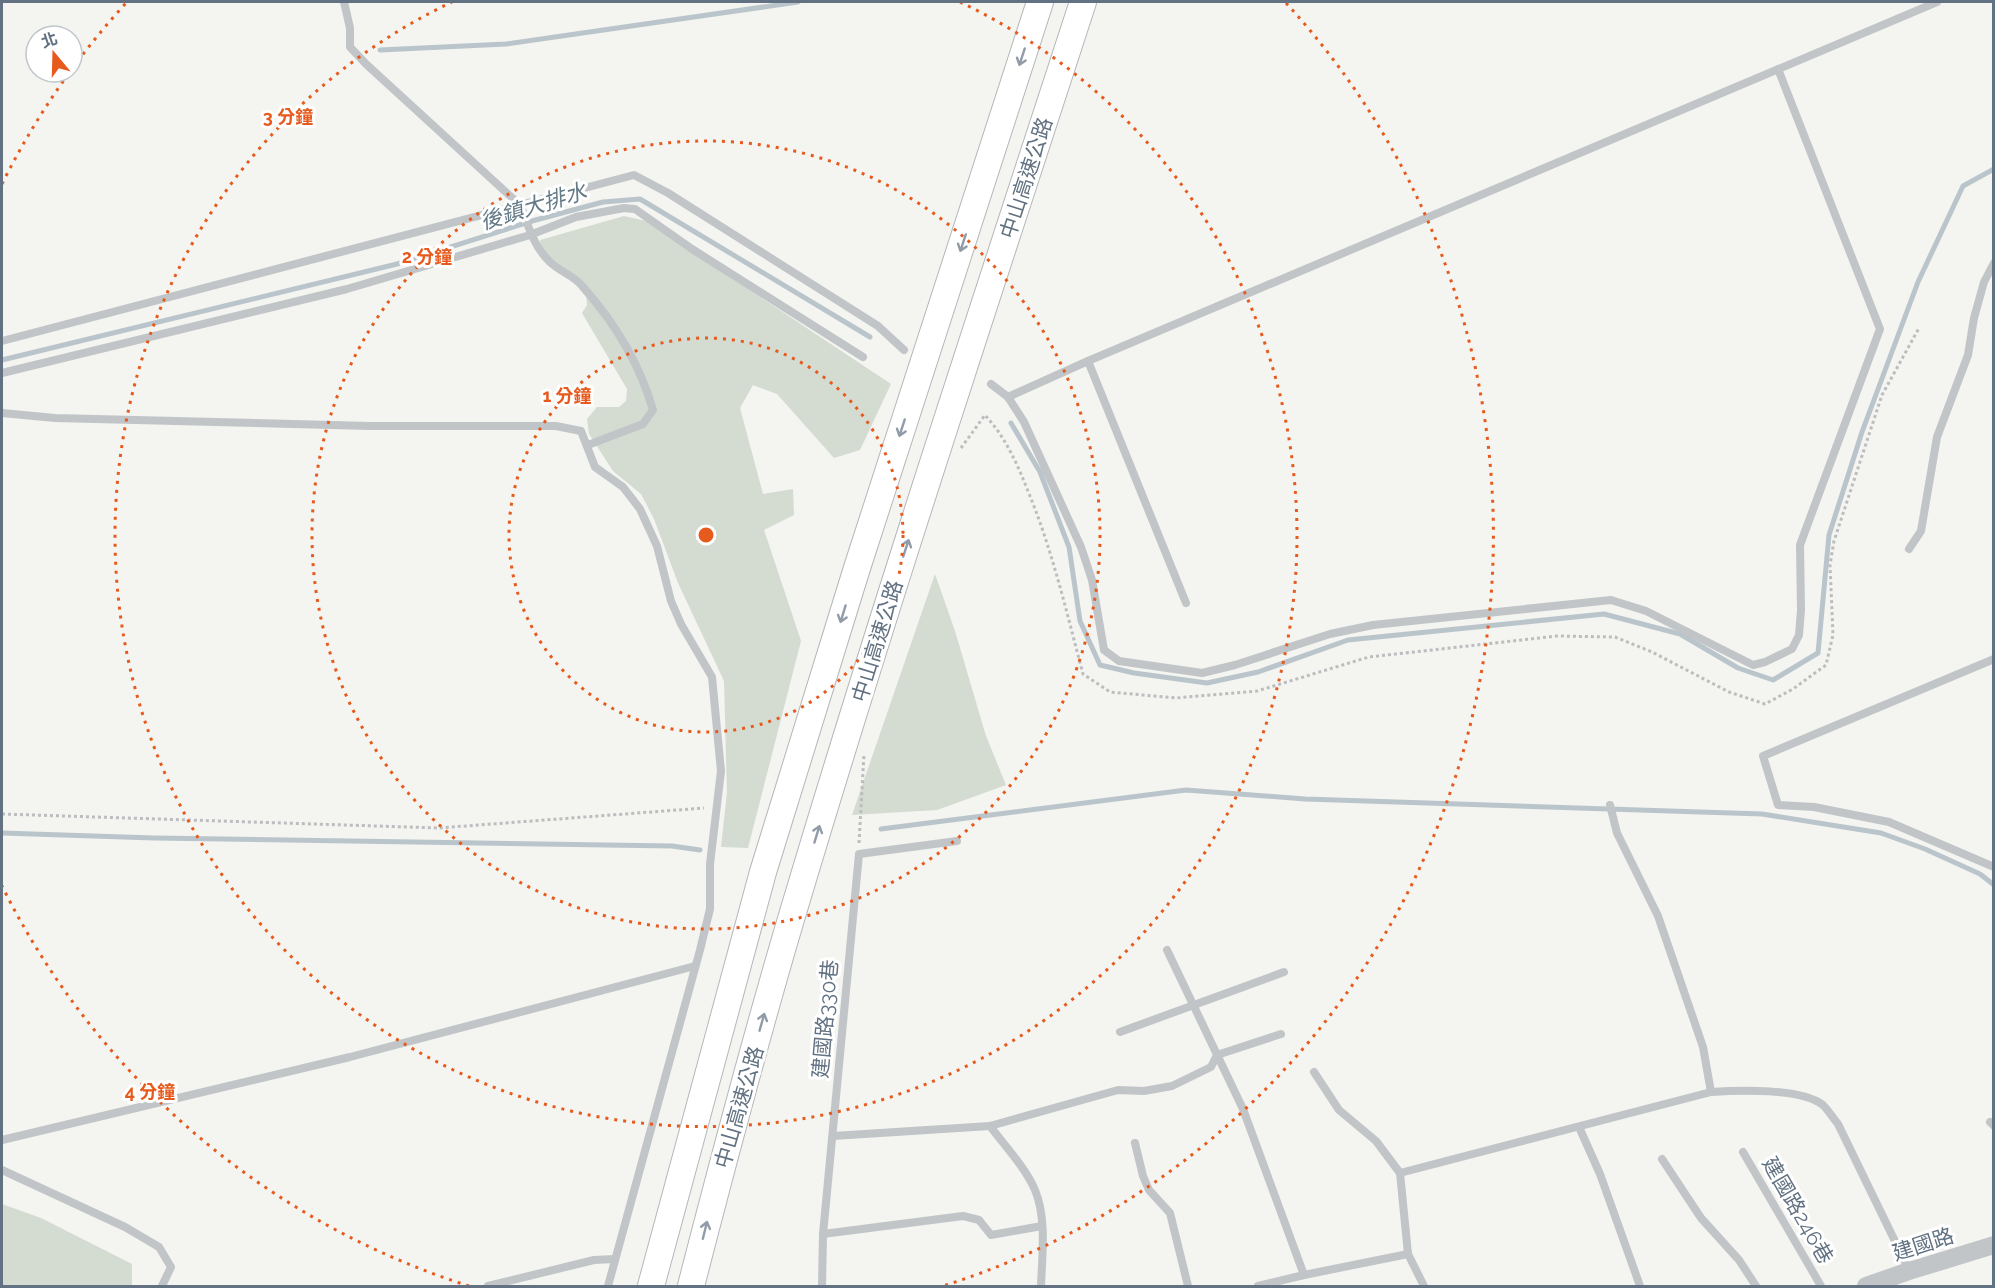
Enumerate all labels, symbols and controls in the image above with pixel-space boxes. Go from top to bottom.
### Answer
north arrow [24,24,84,84]
text: 北 [39,29,60,52]
one-way arrow [1016,47,1027,66]
text: 3 分鐘 [263,106,313,127]
street label: 中山高速公路 [995,114,1057,242]
water label: 後鎮大排水 [477,177,590,235]
one-way arrow [957,233,968,252]
text: 2 分鐘 [402,246,452,267]
text: 1 分鐘 [542,385,592,406]
one-way arrow [896,418,907,437]
centre of rings [696,525,716,545]
one-way arrow [901,539,912,558]
street label: 中山高速公路 [847,577,907,705]
one-way arrow [836,604,847,623]
one-way arrow [812,825,823,844]
street label: 建國路330巷 [807,958,843,1080]
one-way arrow [757,1012,769,1031]
street label: 中山高速公路 [710,1043,768,1171]
text: 4 分鐘 [125,1081,175,1102]
street label: 建國路246巷 [1757,1152,1839,1268]
one-way arrow [700,1221,712,1240]
street label: 建國路 [1889,1222,1957,1266]

